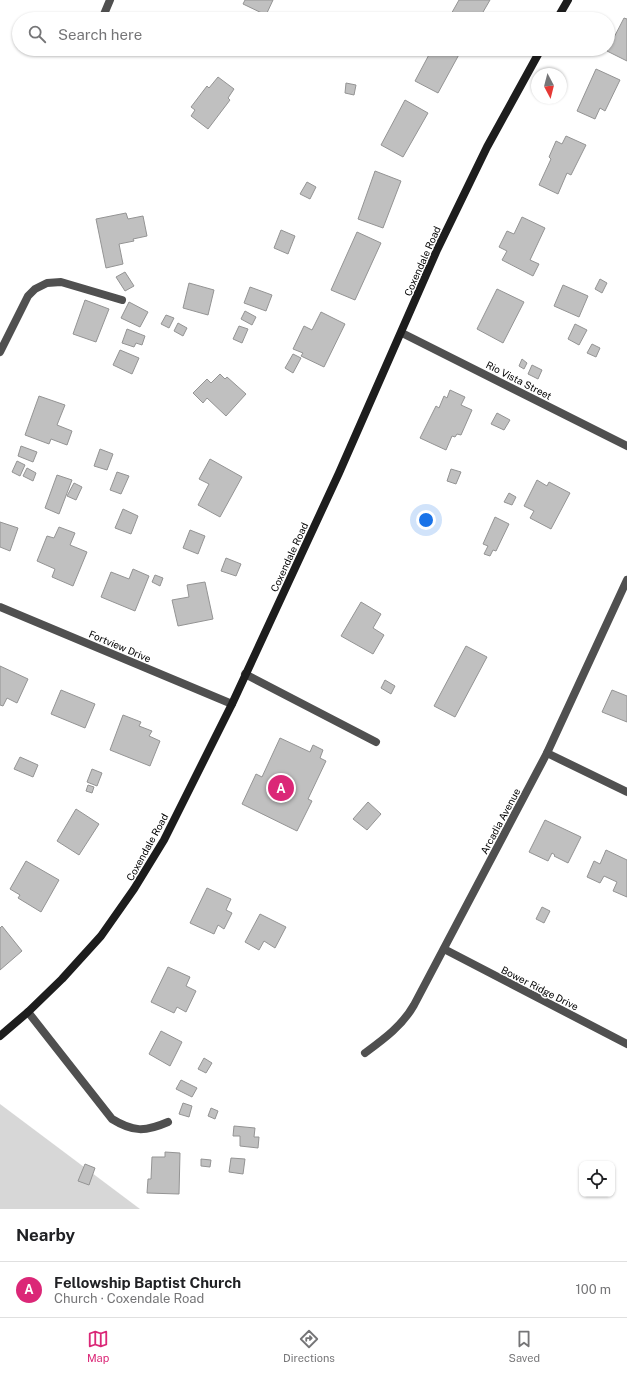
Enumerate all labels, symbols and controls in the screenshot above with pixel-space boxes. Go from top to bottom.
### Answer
search box [12,12,615,56]
icon: search [26,23,48,45]
text: Search here [58,26,142,43]
north arrow [531,68,567,104]
street label: Coxendale Road [401,224,443,298]
street label: Rio Vista Street [484,358,554,402]
your location [416,510,436,530]
street label: Coxendale Road [268,520,310,594]
street label: Fortview Drive [87,628,153,665]
pin: A [268,773,294,803]
street label: Arcadia Avenue [478,786,523,856]
street label: Coxendale Road [124,811,170,883]
street label: Bower Ridge Drive [499,963,581,1013]
map controls [579,1161,615,1197]
button: locate [579,1161,615,1197]
text: Nearby [16,1225,75,1245]
text: Fellowship Baptist Church [54,1274,241,1291]
text: A [24,1282,34,1297]
text: 100 m [575,1282,611,1297]
text: Church · Coxendale Road [54,1291,204,1306]
tab: Map [87,1328,109,1364]
tab: Directions [283,1328,335,1364]
tab: Saved [509,1328,540,1364]

